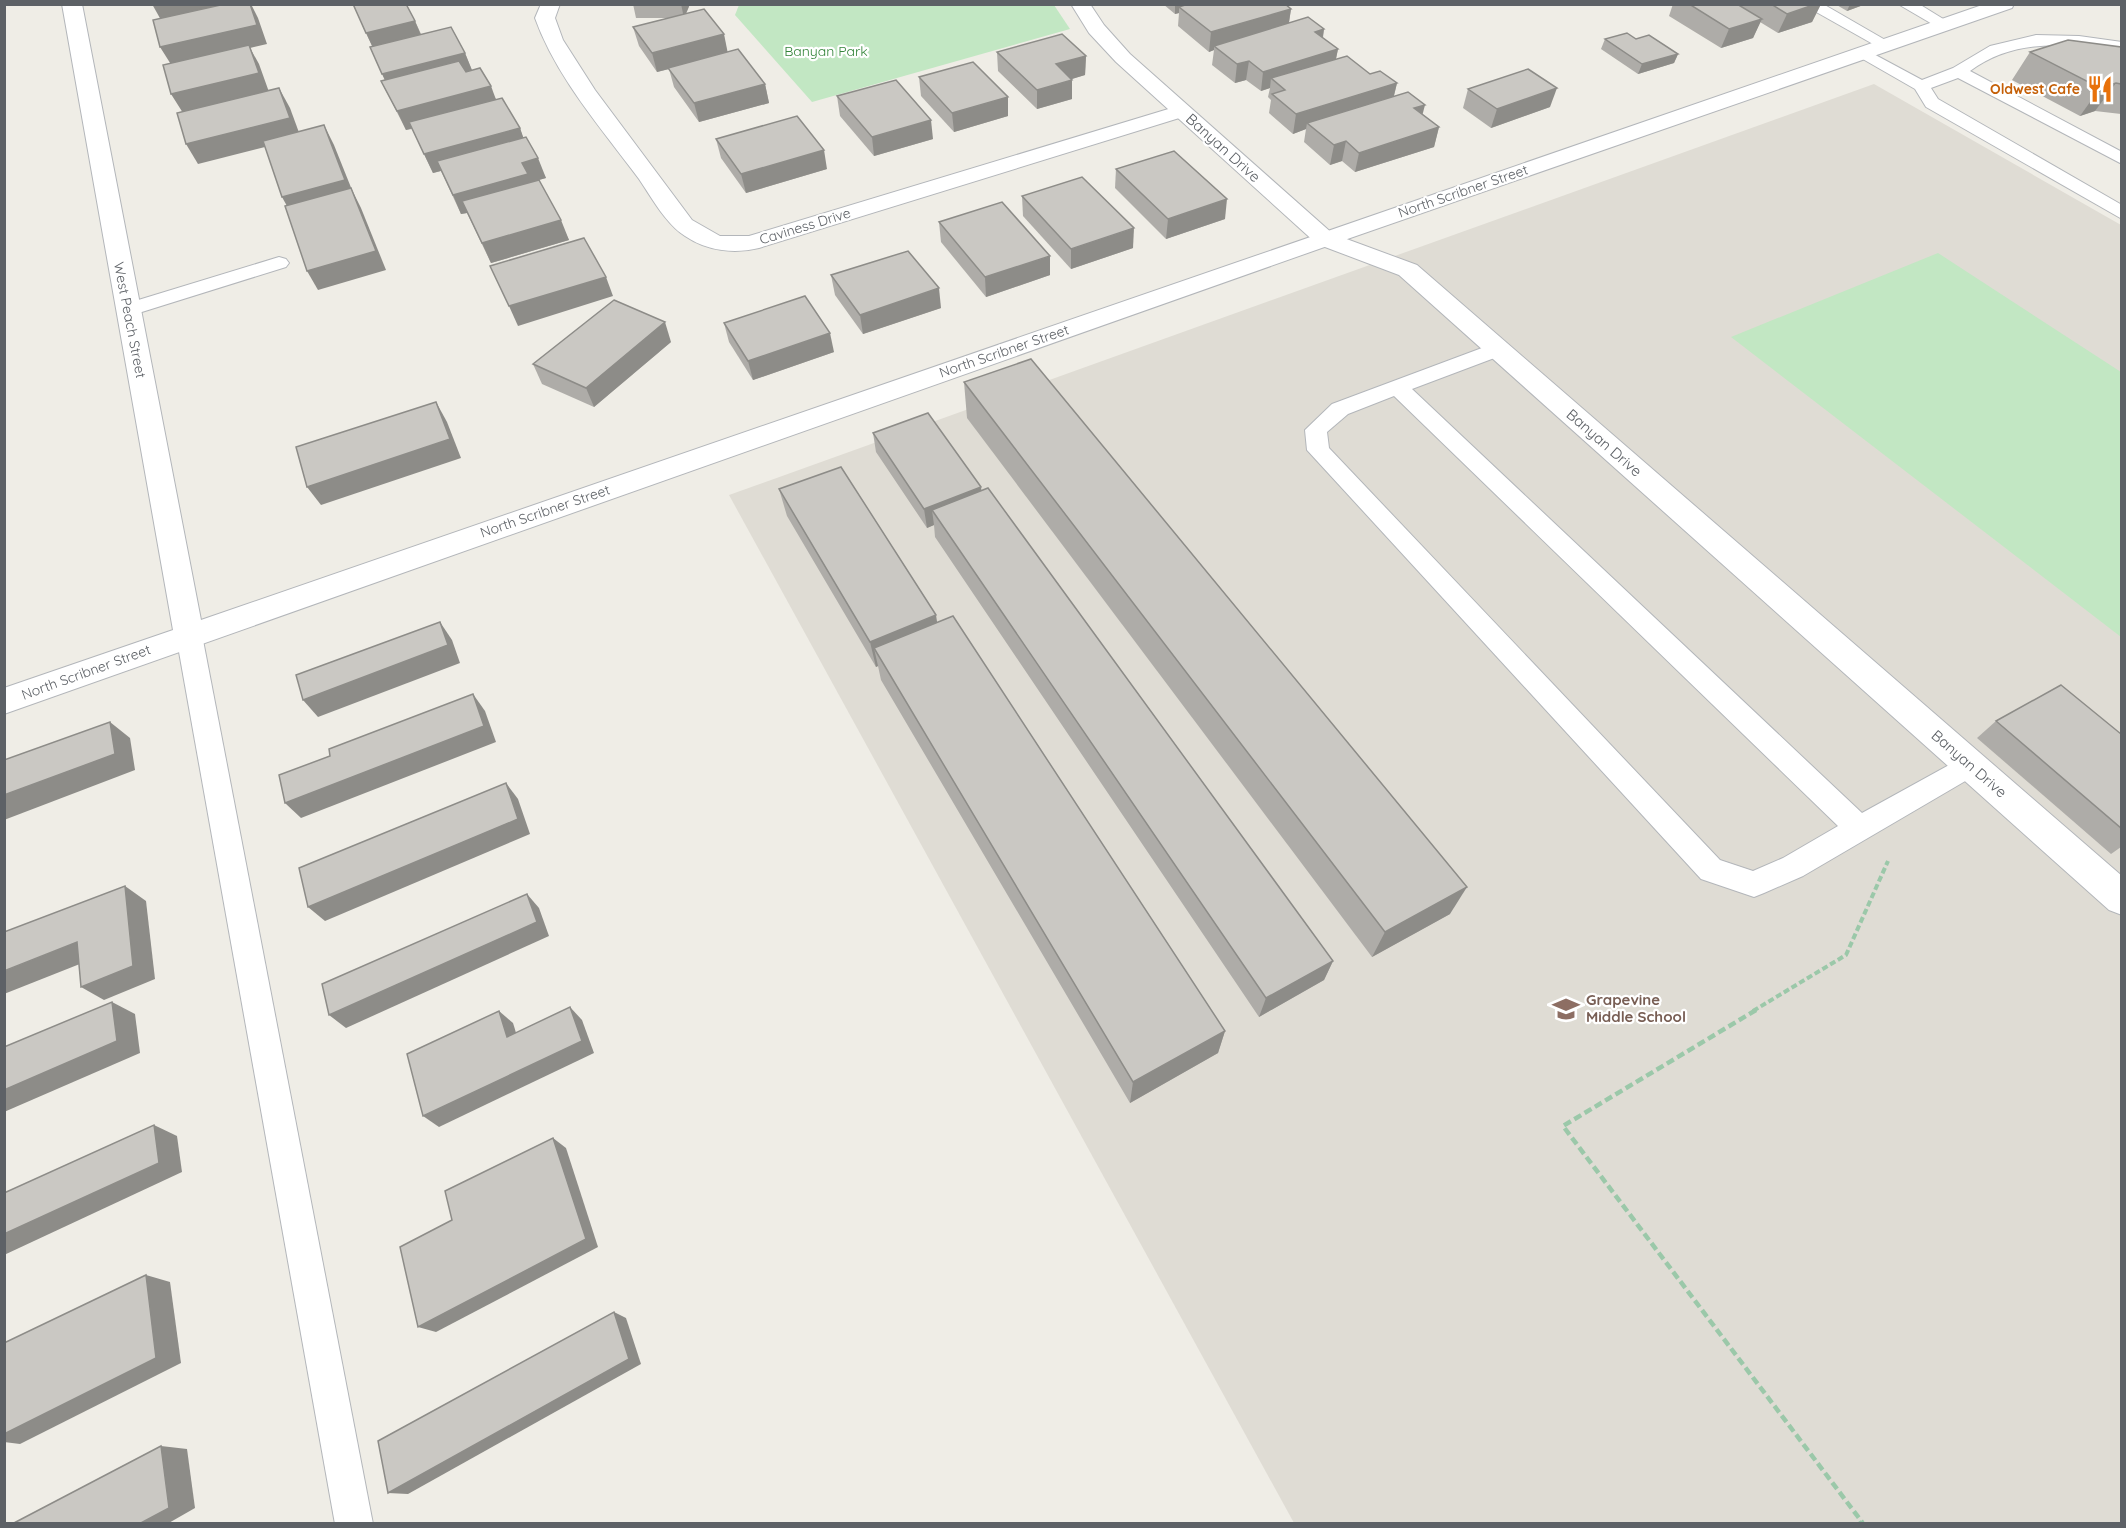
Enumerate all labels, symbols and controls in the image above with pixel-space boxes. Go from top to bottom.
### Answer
park label: Banyan Park [784,42,868,60]
restaurant icon: Oldwest Cafe [2085,74,2115,104]
place label: Oldwest Cafe [1990,80,2080,98]
street label: Banyan Drive [1182,109,1265,186]
street label: North Scribner Street [1396,160,1530,222]
street label: Caviness Drive [757,204,853,248]
street label: West Peach Street [110,260,150,380]
street label: North Scribner Street [937,320,1071,382]
street label: Banyan Drive [1563,405,1646,481]
street label: North Scribner Street [478,480,612,542]
street label: North Scribner Street [19,640,153,704]
street label: Banyan Drive [1928,726,2011,802]
place label: Grapevine Middle School [1586,990,1686,1026]
school or university icon: Grapevine Middle School [1551,994,1581,1024]

